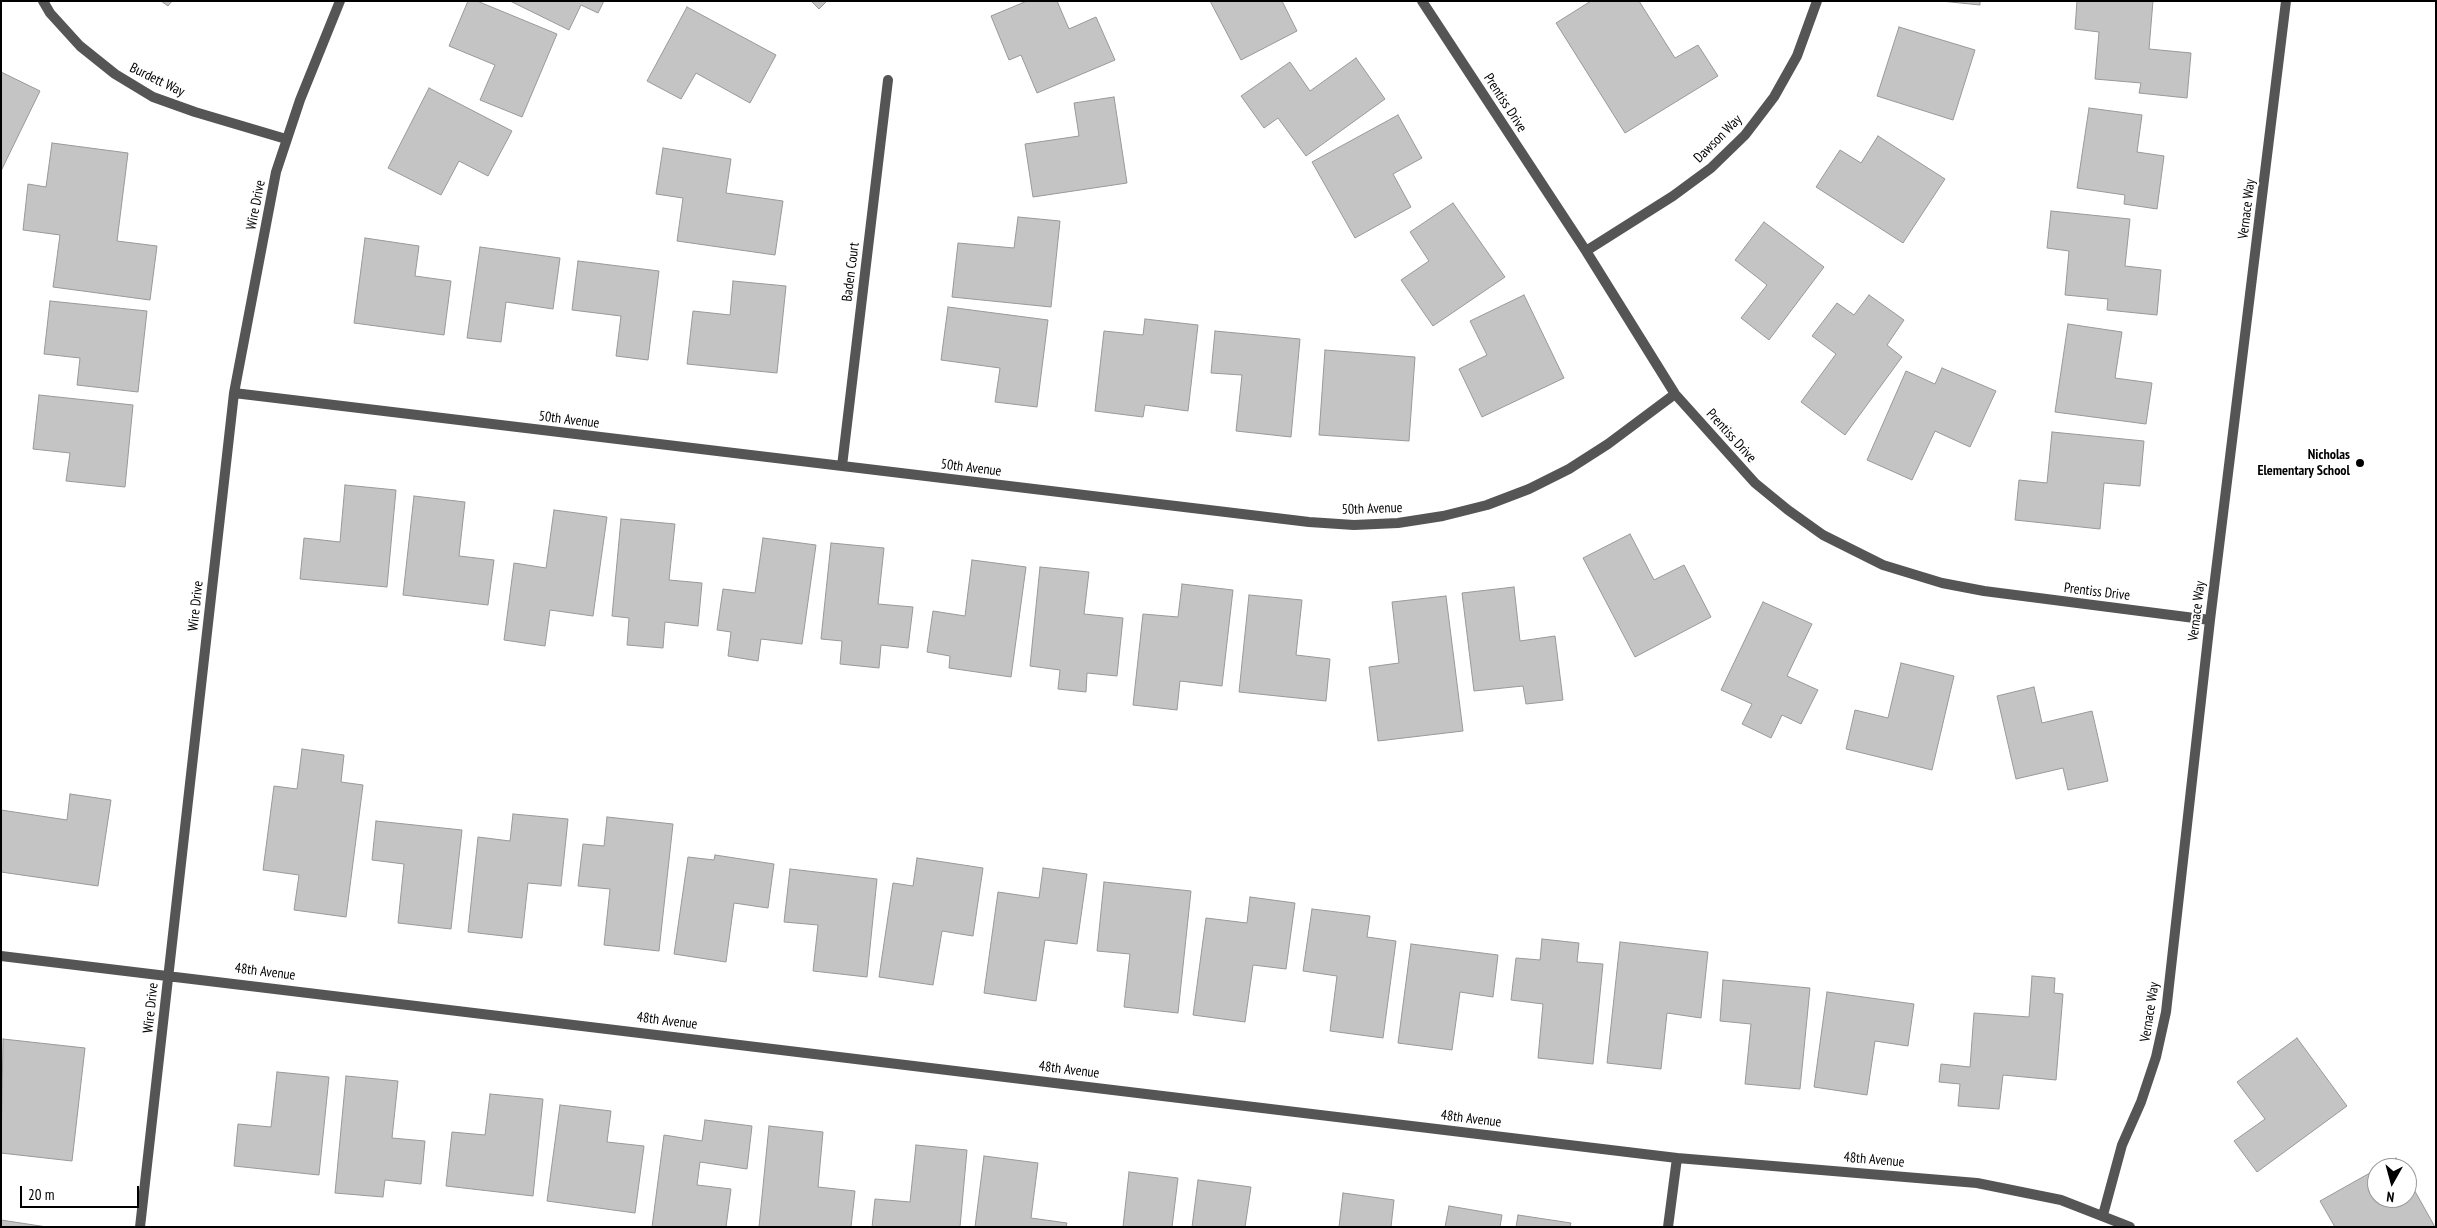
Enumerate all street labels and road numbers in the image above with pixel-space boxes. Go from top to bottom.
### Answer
street label: Burdett Way [127,60,187,100]
street label: Prentiss Drive [1480,71,1530,135]
street label: Dawson Way [1691,112,1745,166]
street label: Vernace Way [2235,178,2259,240]
street label: Wire Drive [243,179,269,231]
street label: Baden Court [839,242,863,302]
street label: Prentiss Drive [1703,406,1759,466]
street label: 50th Avenue [538,408,600,432]
street label: 50th Avenue [940,456,1002,480]
street label: 50th Avenue [1341,500,1403,518]
street label: Wire Drive [185,580,207,632]
street label: Prentiss Drive [2063,580,2131,604]
street label: Vernace Way [2185,580,2209,642]
street label: 48th Avenue [234,960,296,984]
street label: Vernace Way [2137,981,2163,1043]
street label: Wire Drive [140,982,162,1034]
street label: 48th Avenue [636,1009,698,1033]
street label: 48th Avenue [1038,1058,1100,1082]
street label: 48th Avenue [1440,1107,1502,1131]
street label: 48th Avenue [1843,1149,1905,1171]

